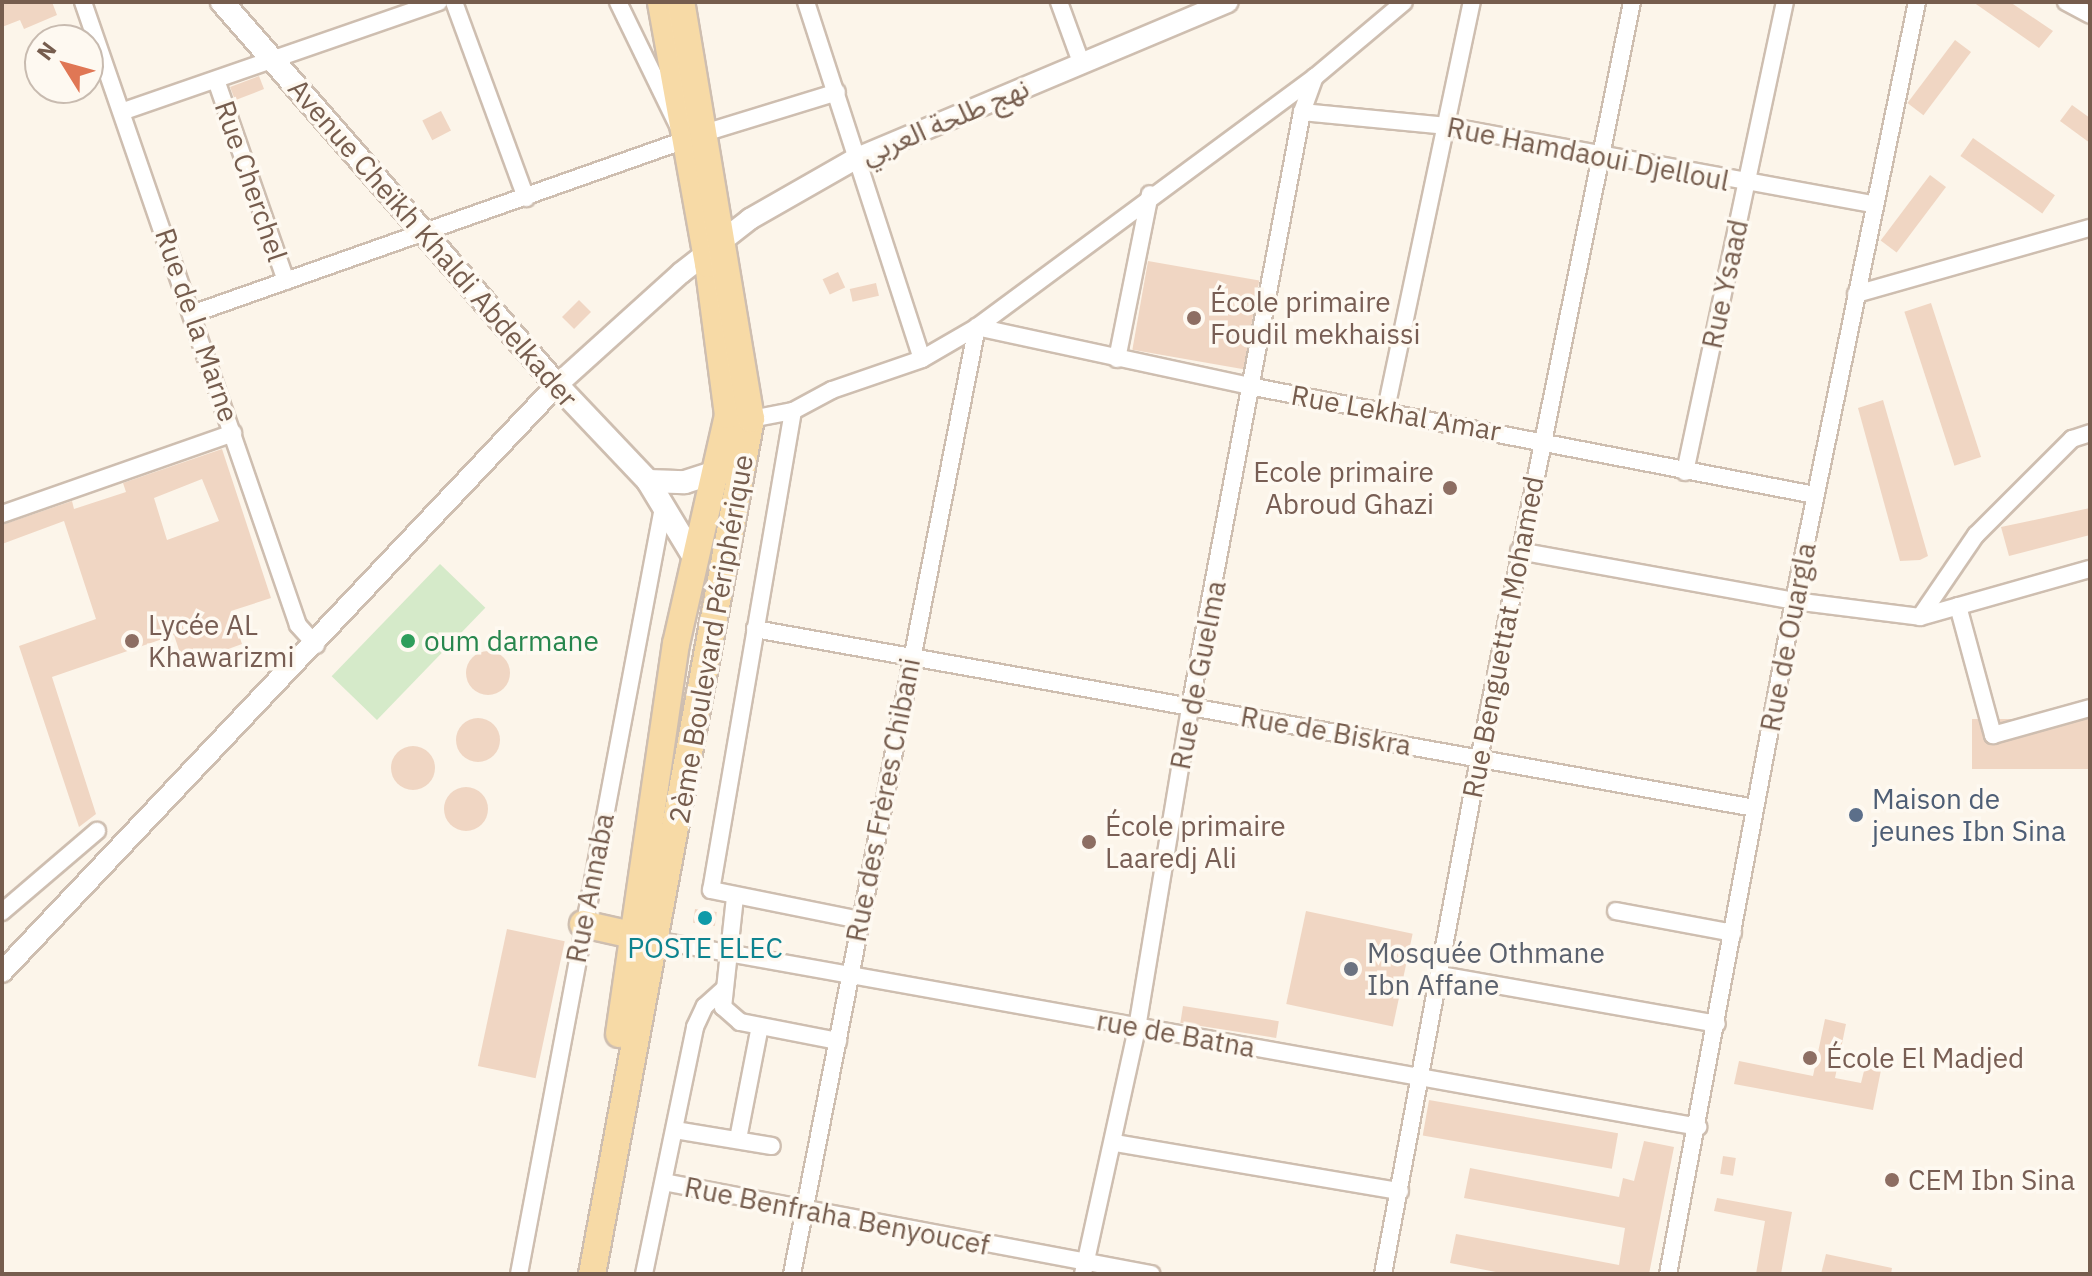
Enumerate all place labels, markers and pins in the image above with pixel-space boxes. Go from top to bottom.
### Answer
place label: École primaire Foudil mekhaissi [1210,285,1421,351]
marker: École primaire Foudil mekhaissi [1185,309,1203,327]
place label: Ecole primaire Abroud Ghazi [1253,455,1434,521]
marker: Ecole primaire Abroud Ghazi [1441,479,1459,497]
place label: Lycée AL Khawarizmi [148,608,294,674]
place label: oum darmane [424,624,599,658]
marker: Lycée AL Khawarizmi [123,632,141,650]
marker: oum darmane [399,632,417,650]
place label: Maison de jeunes Ibn Sina [1872,782,2066,848]
marker: Maison de jeunes Ibn Sina [1847,806,1865,824]
place label: École primaire Laaredj Ali [1105,809,1286,875]
marker: École primaire Laaredj Ali [1080,833,1098,851]
marker: POSTE ELEC [696,909,714,927]
place label: POSTE ELEC [627,931,783,965]
place label: Mosquée Othmane Ibn Affane [1367,936,1605,1002]
marker: Mosquée Othmane Ibn Affane [1342,960,1360,978]
place label: École El Madjed [1826,1041,2024,1075]
marker: École El Madjed [1801,1049,1819,1067]
place label: CEM Ibn Sina [1908,1163,2075,1197]
marker: CEM Ibn Sina [1883,1171,1901,1189]

